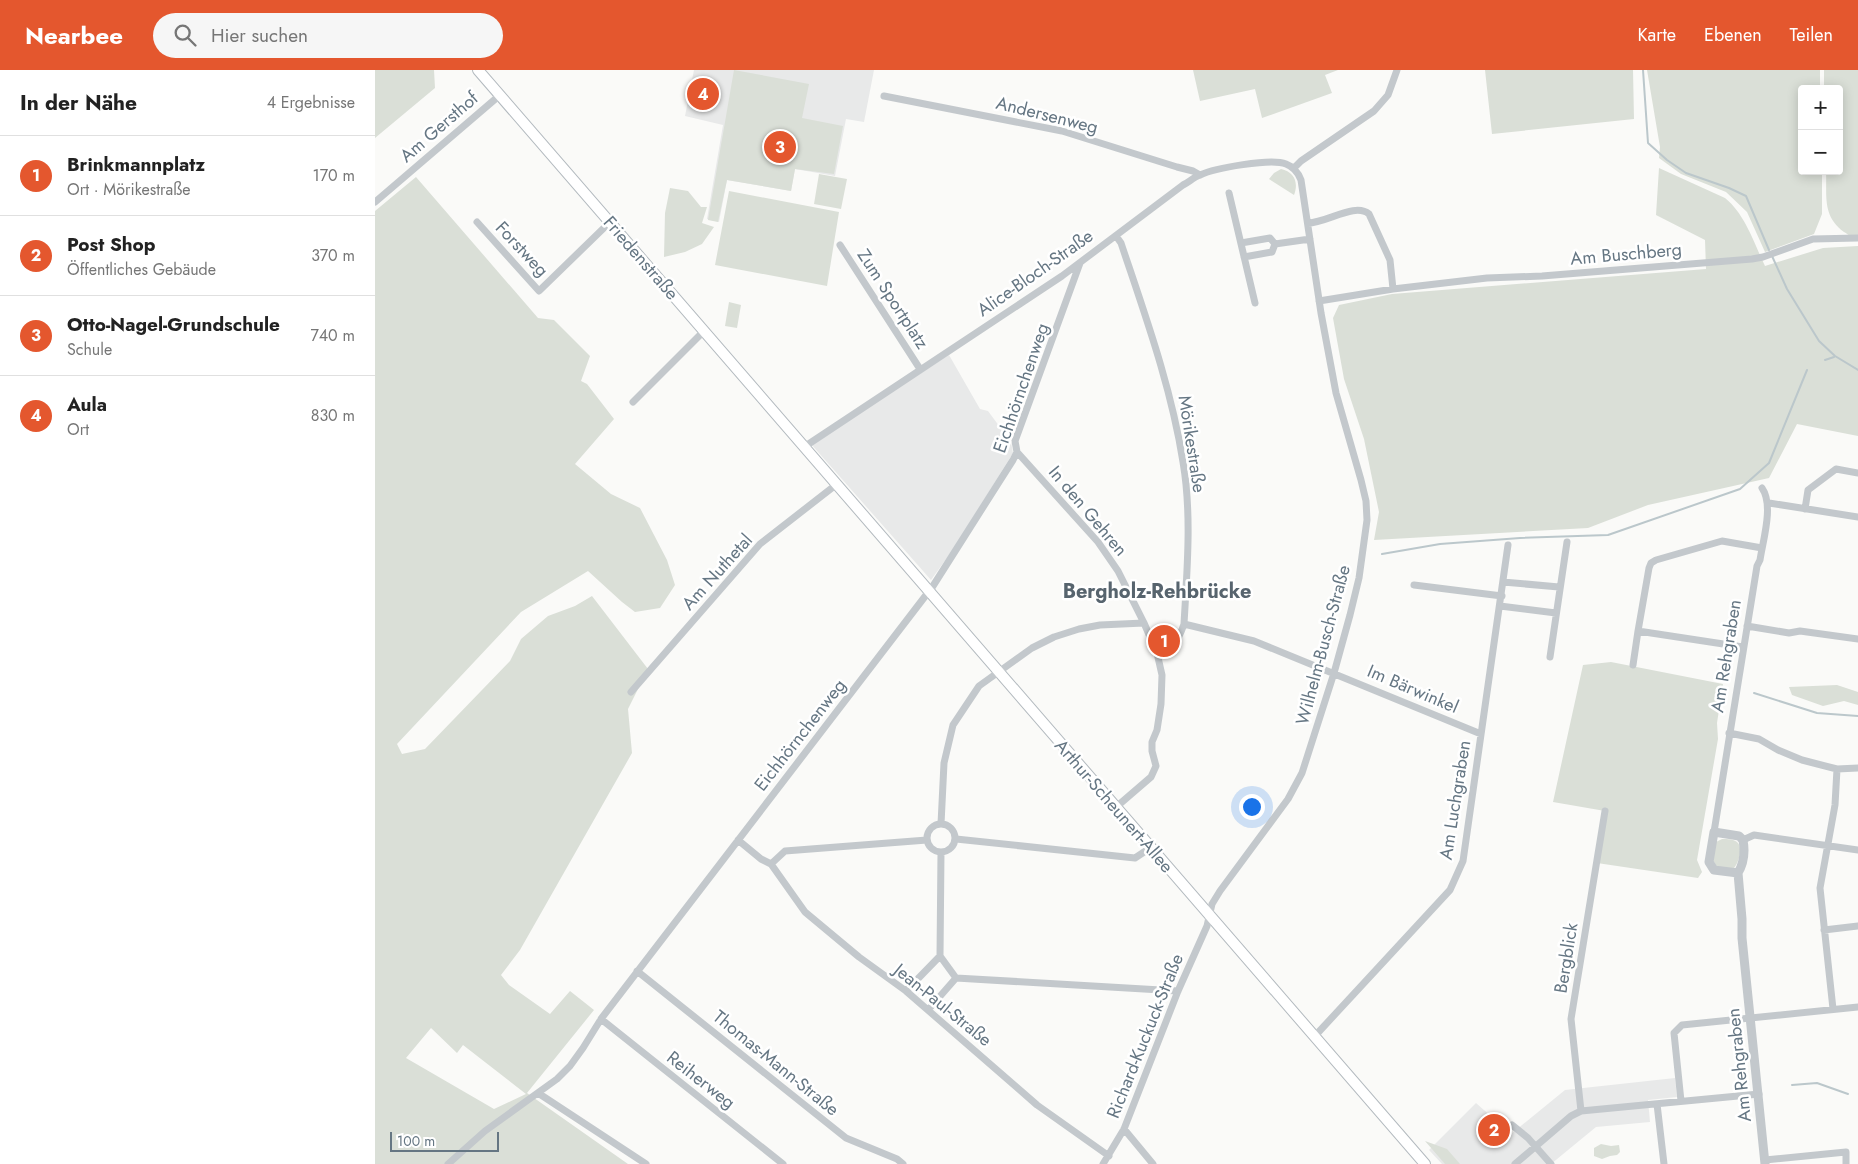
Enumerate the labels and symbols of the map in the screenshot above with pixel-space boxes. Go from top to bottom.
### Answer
pin: 4 [687,75,719,113]
street label: Am Gersthof [394,85,485,169]
street label: Andersenweg [993,90,1101,140]
pin: 3 [764,128,796,166]
street label: Friedenstraße [597,210,685,306]
street label: Forstweg [489,215,555,283]
street label: Alice-Bloch-Straße [972,223,1098,323]
street label: Am Buschberg [1569,236,1683,272]
street label: Zum Sportplatz [851,244,935,355]
street label: Eichhörnchenweg [987,320,1055,456]
street label: Mörikestraße [1171,394,1213,494]
street label: In den Gehren [1042,460,1134,562]
street label: Am Nuthetal [676,528,758,616]
street label: Wilhelm-Busch-Straße [1289,562,1357,728]
district label: Bergholz-Rehbrücke [1063,577,1251,606]
street label: Am Rehgraben [1704,598,1748,714]
pin: 1 [1148,622,1180,660]
street label: Im Bärwinkel [1363,658,1463,720]
street label: Eichhörnchenweg [748,674,852,796]
street label: Arthur-Scheunert-Allee [1049,733,1179,879]
street label: Am Luchgraben [1433,738,1477,862]
your location [1239,794,1265,820]
street label: Bergblick [1548,921,1584,995]
street label: Richard-Kuckuck-Straße [1100,950,1190,1122]
street label: Jean-Paul-Straße [887,956,998,1053]
street label: Thomas-Mann-Straße [707,1004,845,1122]
street label: Am Rehgraben [1720,1007,1758,1123]
street label: Reiherweg [661,1045,741,1115]
pin: 2 [1478,1111,1510,1149]
scale bar [390,1129,499,1152]

